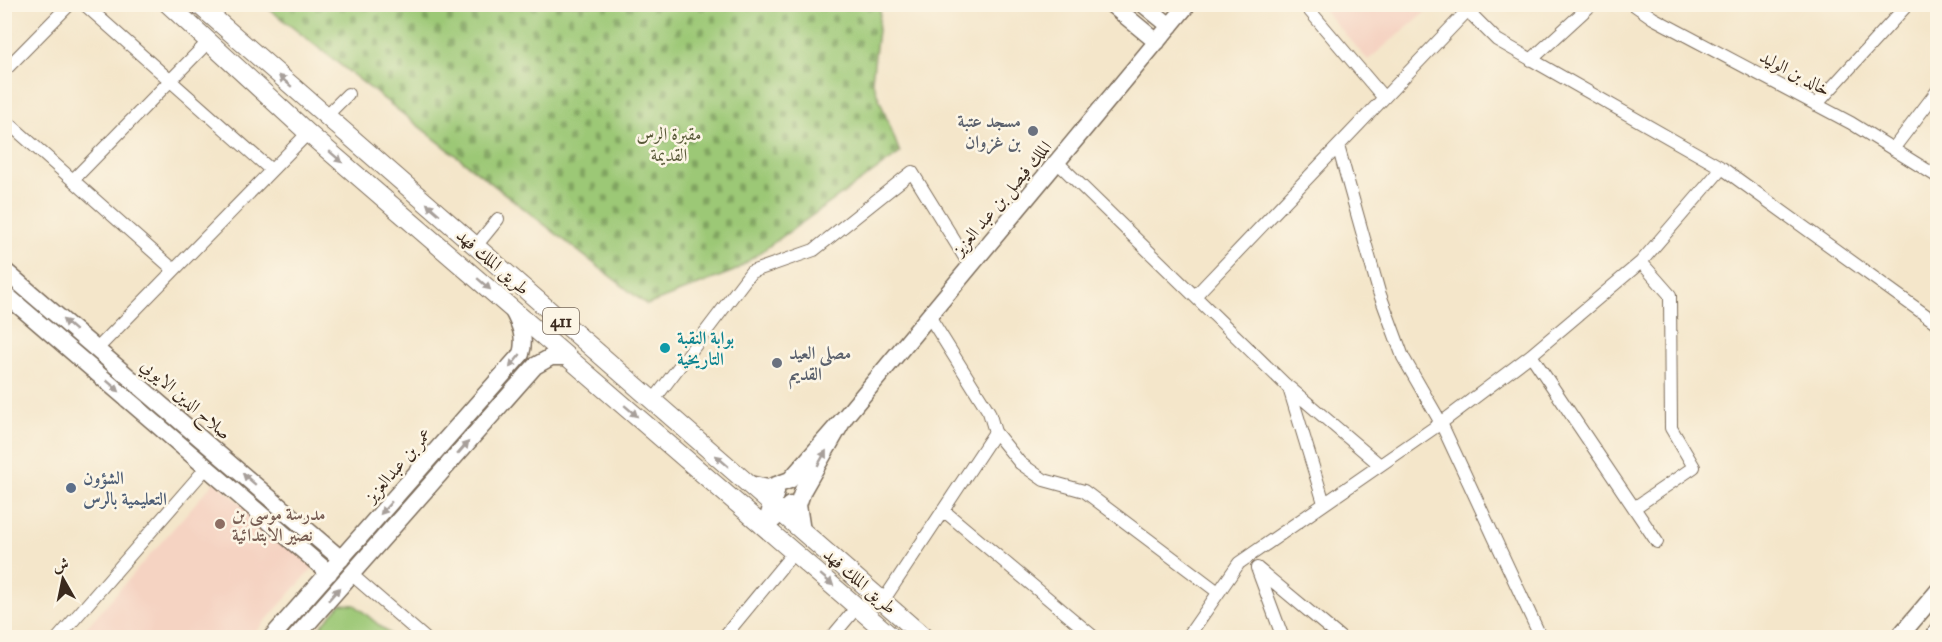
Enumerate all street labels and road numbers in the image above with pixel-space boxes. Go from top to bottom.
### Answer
street label: خالد بن الوليد [1756,45,1834,101]
street label: الملك فيصل بن عبد العزيز [946,136,1058,263]
street label: طريق الملك فهد [451,224,534,301]
road number: 411 [543,308,579,334]
street label: صلاح الدين الايوبي [133,354,236,448]
street label: عمر بن عبدالعزيز [358,423,437,509]
street label: طريق الملك فهد [818,543,901,620]

